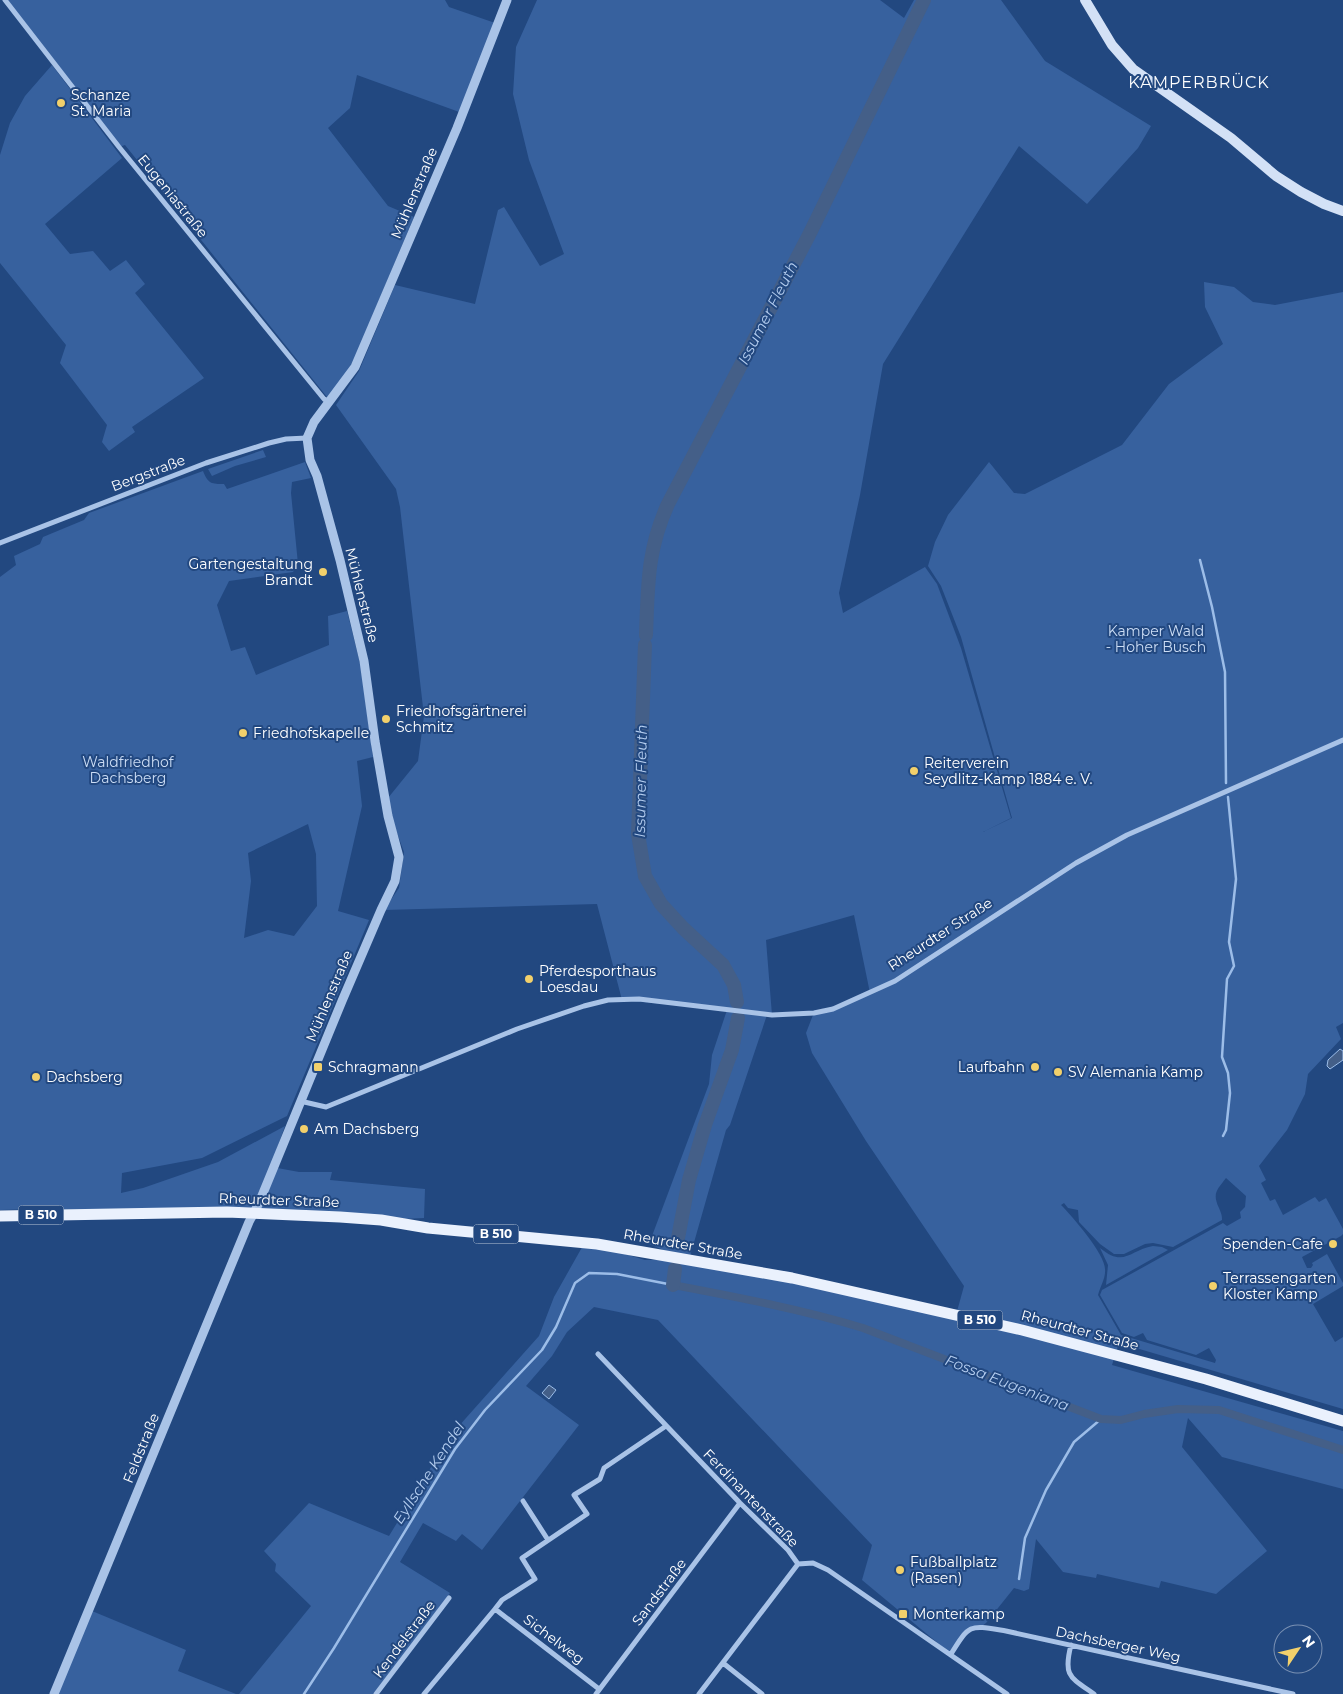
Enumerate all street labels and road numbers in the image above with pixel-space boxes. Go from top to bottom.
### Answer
street label: Mühlenstraße [387,145,441,241]
street label: Eugeniastraße [134,151,212,241]
street label: Bergstraße [109,451,187,495]
street label: Mühlenstraße [341,545,383,645]
street label: Rheurdter Straße [884,894,996,974]
street label: Mühlenstraße [302,948,356,1044]
street label: Rheurdter Straße [218,1189,340,1211]
road number: B 510 [18,1206,64,1224]
road number: B 510 [474,1224,518,1244]
street label: Rheurdter Straße [622,1225,744,1263]
street label: Rheurdter Straße [1019,1306,1141,1354]
road number: B 510 [958,1310,1002,1330]
street label: Feldstraße [119,1410,163,1486]
street label: Ferdinantenstraße [699,1445,803,1551]
street label: Sandstraße [628,1555,690,1629]
street label: Kendelstraße [369,1596,439,1682]
street label: Sichelweg [520,1610,588,1668]
street label: Dachsberger Weg [1054,1622,1182,1666]

